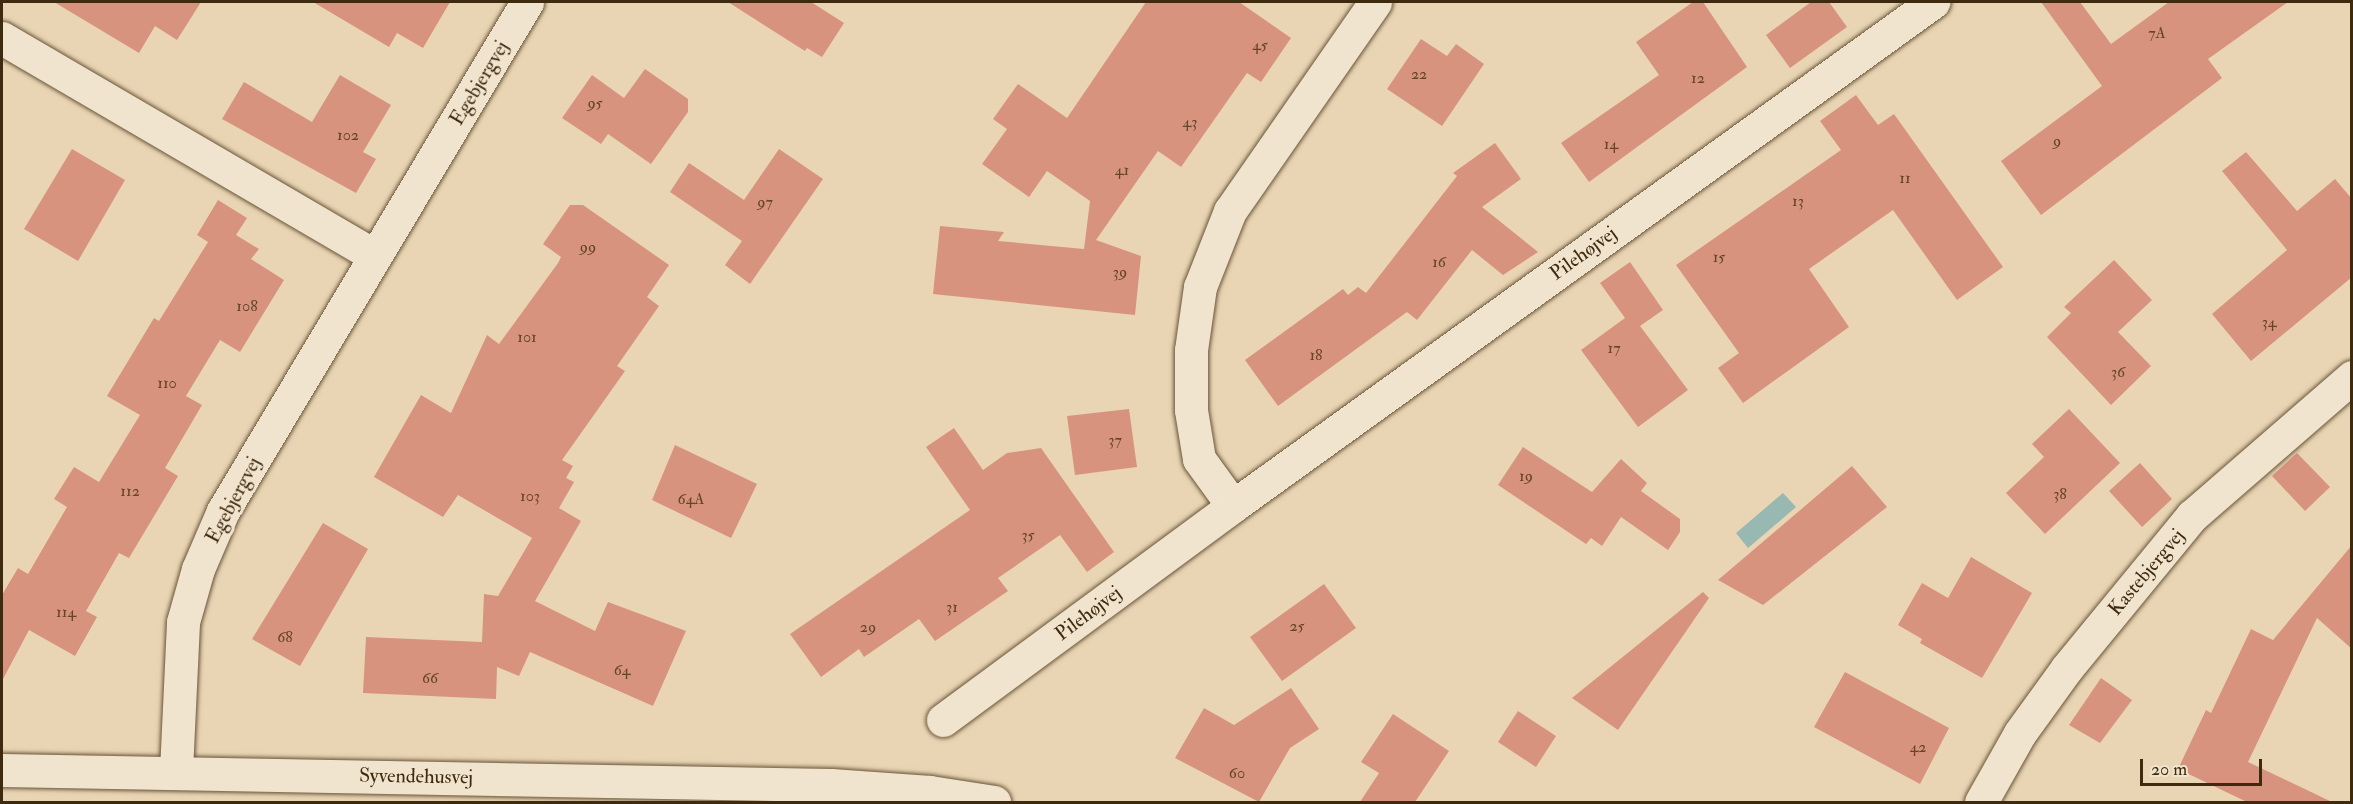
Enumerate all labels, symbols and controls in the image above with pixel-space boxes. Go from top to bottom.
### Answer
house number: 7A [2148,23,2166,43]
house number: 45 [1252,35,1268,55]
street label: Egebjergvej [444,36,514,130]
house number: 22 [1411,64,1427,84]
house number: 12 [1691,68,1705,88]
house number: 95 [587,93,603,113]
house number: 43 [1183,112,1197,132]
house number: 102 [337,125,359,145]
house number: 9 [2053,131,2061,151]
house number: 14 [1604,134,1618,154]
house number: 41 [1115,160,1129,180]
house number: 11 [1899,168,1911,188]
house number: 13 [1792,191,1804,211]
house number: 97 [757,192,773,212]
street label: Pilehøjvej [1545,221,1621,285]
house number: 99 [580,237,596,257]
house number: 15 [1713,247,1725,267]
house number: 16 [1432,252,1446,272]
house number: 39 [1113,262,1127,282]
house number: 108 [236,296,258,316]
house number: 34 [2262,312,2276,332]
house number: 101 [517,327,537,347]
house number: 17 [1607,338,1621,358]
house number: 18 [1309,345,1323,365]
house number: 36 [2111,362,2125,382]
house number: 110 [157,373,177,393]
house number: 37 [1108,430,1122,450]
street label: Egebjergvej [200,453,266,547]
house number: 19 [1519,466,1533,486]
house number: 112 [120,481,140,501]
house number: 38 [2053,484,2067,504]
house number: 103 [520,486,540,506]
house number: 64A [678,489,704,509]
street label: Kastebjergvej [2103,524,2189,620]
house number: 35 [1021,525,1035,545]
street label: Pilehøjvej [1050,580,1126,646]
house number: 31 [946,597,958,617]
house number: 114 [56,602,76,622]
house number: 25 [1289,616,1305,636]
house number: 29 [860,617,876,637]
house number: 68 [277,627,293,647]
house number: 64 [614,660,630,680]
house number: 66 [422,668,438,688]
house number: 42 [1910,737,1926,757]
scale bar [2143,747,2264,785]
text: 20 m [2151,758,2187,781]
street label: Syvendehusvej [359,763,473,789]
house number: 60 [1229,763,1245,783]

